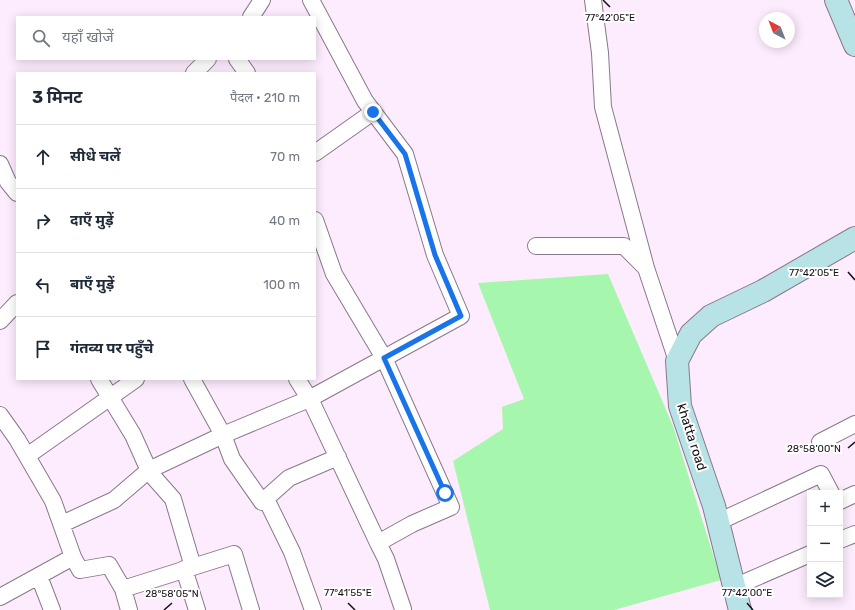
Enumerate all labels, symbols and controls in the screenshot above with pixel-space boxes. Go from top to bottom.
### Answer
text: 77°42'05"E [585,12,635,24]
north arrow [759,12,795,48]
search box [16,16,316,60]
icon: search [30,27,52,49]
text: यहाँ खोजें [62,28,114,46]
text: 3 मिनट [32,87,83,107]
text: पैदल · 210 m [230,90,300,105]
route end [364,103,382,121]
icon: ahead [32,146,54,168]
text: सीधे चलें [70,147,120,165]
text: 70 m [270,149,300,164]
icon: right [32,210,54,232]
text: दाएँ मुड़ें [70,211,113,229]
text: 40 m [269,213,300,228]
text: 77°42'05"E [789,267,839,279]
icon: left [32,274,54,296]
text: बाएँ मुड़ें [70,275,114,293]
text: 100 m [263,277,300,292]
icon: arrive [32,338,54,360]
text: गंतव्य पर पहुँचे [70,339,154,357]
street label: khatta road [674,402,710,472]
text: 28°58'00"N [787,443,841,455]
route start [436,484,454,502]
map controls [807,490,843,598]
button: + [807,490,843,526]
button: − [807,526,843,562]
button: layers [807,562,843,598]
text: 77°41'55"E [324,587,372,599]
text: 77°42'00"E [722,587,772,599]
text: 28°58'05"N [145,588,199,600]

